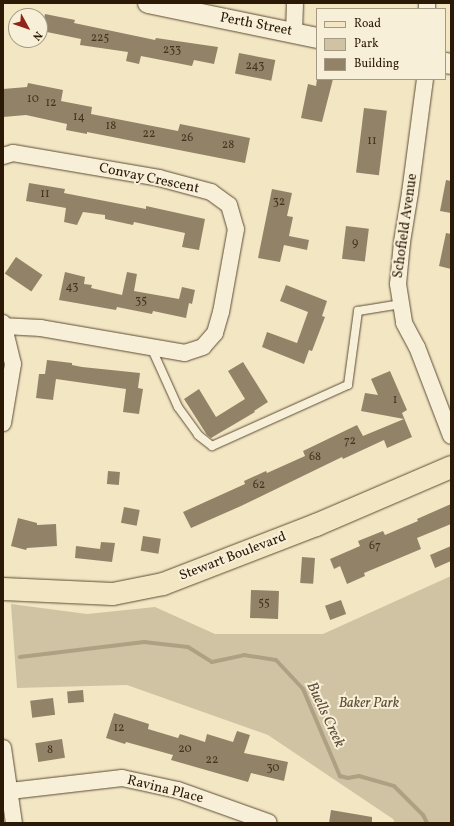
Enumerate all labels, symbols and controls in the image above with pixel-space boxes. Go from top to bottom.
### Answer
north arrow [8,8,48,48]
legend [316,8,446,80]
street label: Perth Street [219,10,293,40]
text: Road [354,16,381,32]
text: N [28,28,45,43]
house number: 225 [91,32,109,46]
text: Park [354,36,379,52]
house number: 233 [163,44,181,58]
text: Building [354,56,399,72]
house number: 243 [246,60,264,74]
house number: 10 [27,93,39,107]
house number: 12 [45,97,57,111]
house number: 14 [73,111,85,125]
house number: 18 [106,120,116,134]
house number: 22 [143,128,155,142]
house number: 26 [181,132,193,146]
house number: 11 [367,135,377,149]
house number: 28 [222,139,234,153]
street label: Convay Crescent [97,160,201,198]
street label: Schofield Avenue [390,173,422,279]
house number: 11 [40,188,50,202]
house number: 32 [273,196,285,210]
house number: 9 [352,237,358,251]
house number: 43 [66,281,78,295]
house number: 35 [135,295,147,309]
house number: 1 [393,394,397,408]
house number: 72 [344,435,356,449]
house number: 68 [309,451,321,465]
house number: 62 [253,479,265,493]
street label: Stewart Boulevard [177,529,289,585]
house number: 67 [369,540,381,554]
house number: 55 [258,597,270,611]
water label: Buells Creek [302,679,348,751]
park label: Baker Park [339,696,399,712]
house number: 12 [113,722,125,736]
house number: 20 [178,743,192,757]
house number: 8 [47,744,53,758]
house number: 22 [206,754,218,768]
house number: 30 [266,762,280,776]
street label: Ravina Place [125,772,205,808]

